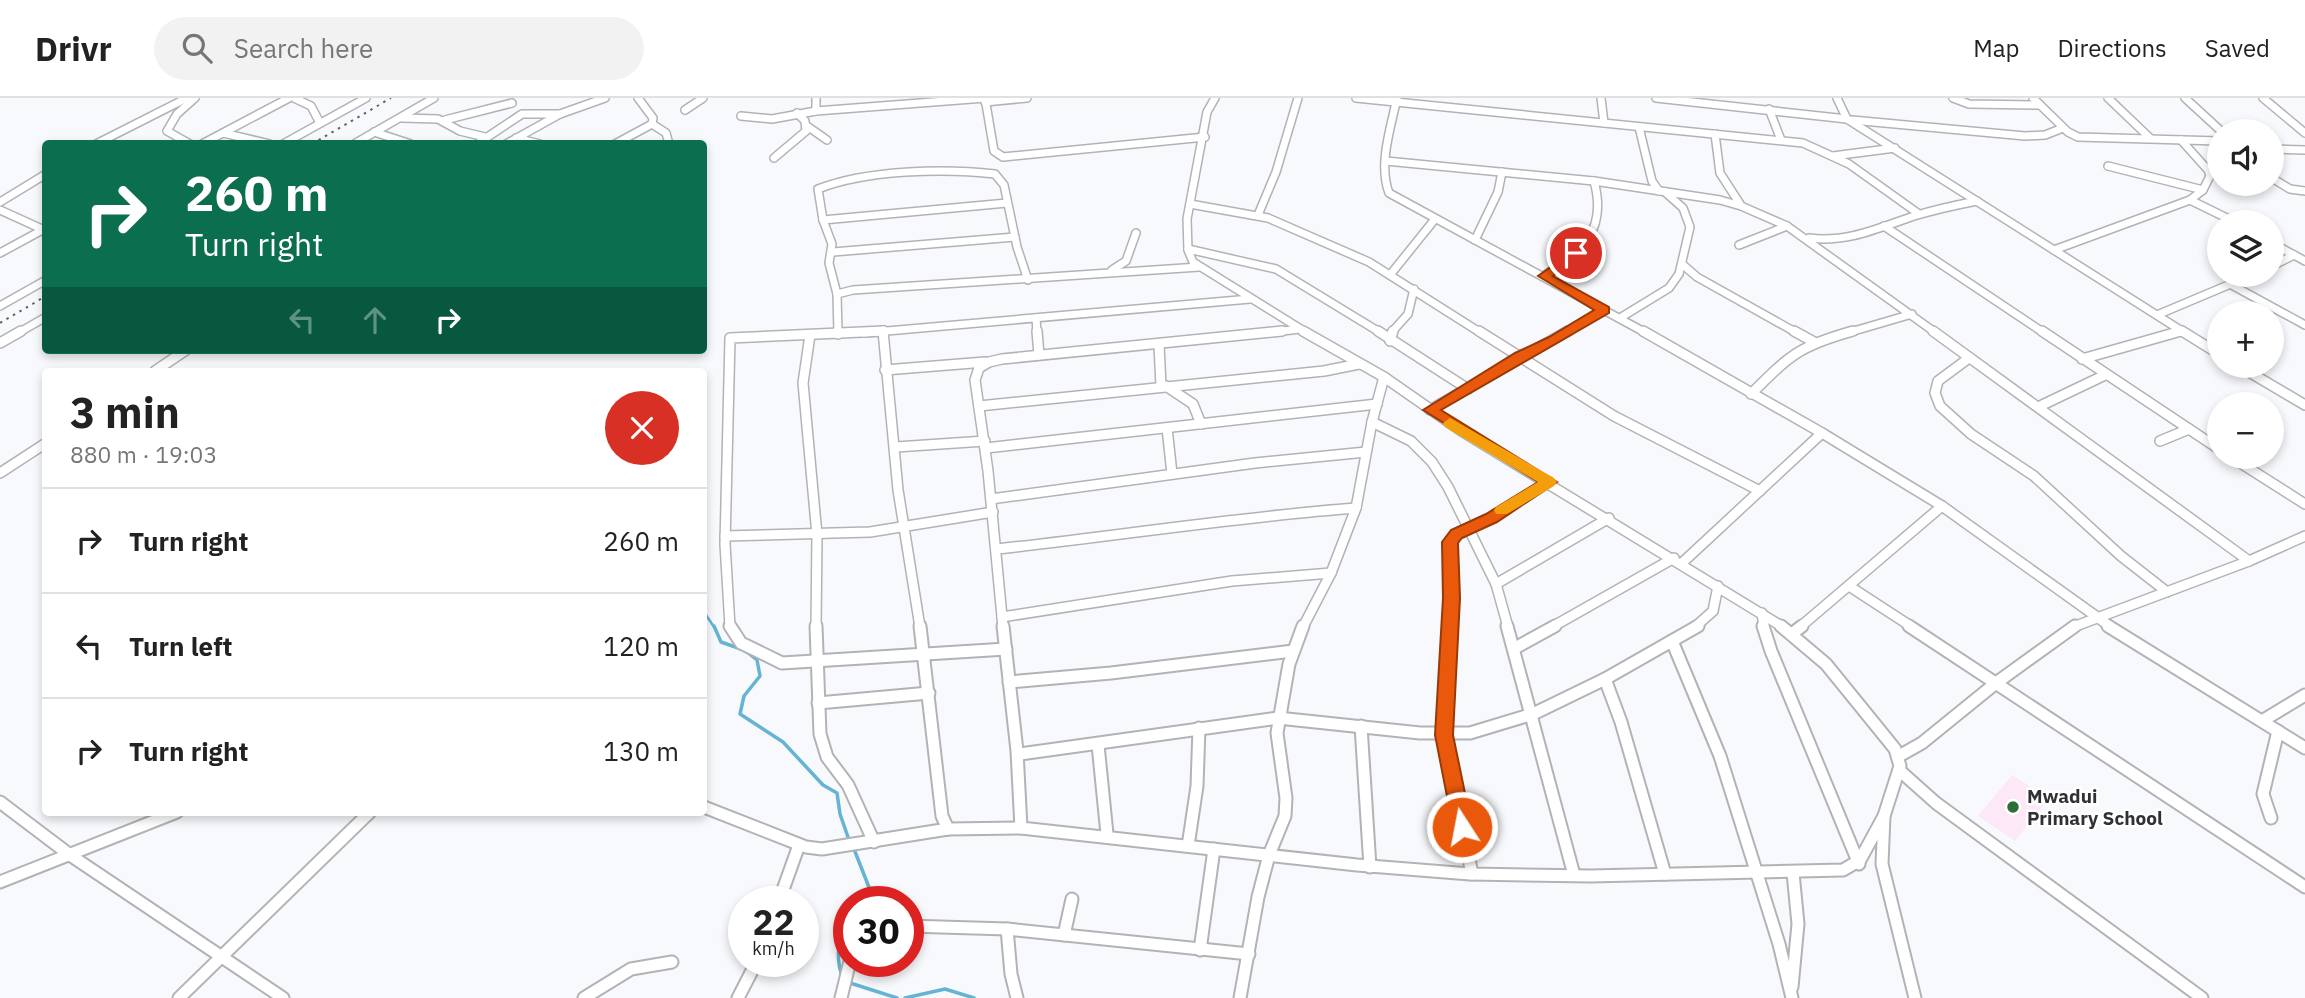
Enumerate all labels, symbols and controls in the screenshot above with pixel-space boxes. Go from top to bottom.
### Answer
search box [154,17,644,80]
text: Drivr [35,27,112,70]
icon: search [178,29,216,67]
text: Search here [234,31,373,65]
text: Map [1973,32,2019,64]
text: Directions [2057,32,2167,64]
text: Saved [2205,32,2270,64]
map controls [2207,119,2284,469]
button: sound [2207,119,2284,196]
text: 260 m [185,161,329,224]
icon: right [70,168,161,259]
button: layers [2207,210,2284,287]
text: Turn right [185,223,323,265]
pin [1546,223,1606,283]
icon: arrive [1557,234,1595,272]
icon: left [283,301,321,339]
icon: ahead [356,301,394,339]
icon: right [429,301,467,339]
button: + [2207,301,2284,378]
text: 3 min [70,385,180,440]
button: close [605,391,679,465]
button: − [2207,392,2284,469]
text: 880 m · 19:03 [70,439,217,469]
icon: right [70,522,108,560]
text: Turn right [129,524,248,558]
text: 260 m [603,524,679,558]
icon: left [70,627,108,665]
text: Turn left [129,629,232,663]
text: 120 m [603,629,679,663]
icon: right [70,732,108,770]
text: Turn right [129,734,248,768]
text: 130 m [603,734,679,768]
place label: Mwadui Primary School [2027,784,2163,830]
position arrow [1425,790,1499,864]
marker: Mwadui Primary School [2005,799,2021,815]
speed limit sign: 30 [833,886,924,977]
text: 22 [752,899,795,945]
text: km/h [752,937,795,960]

